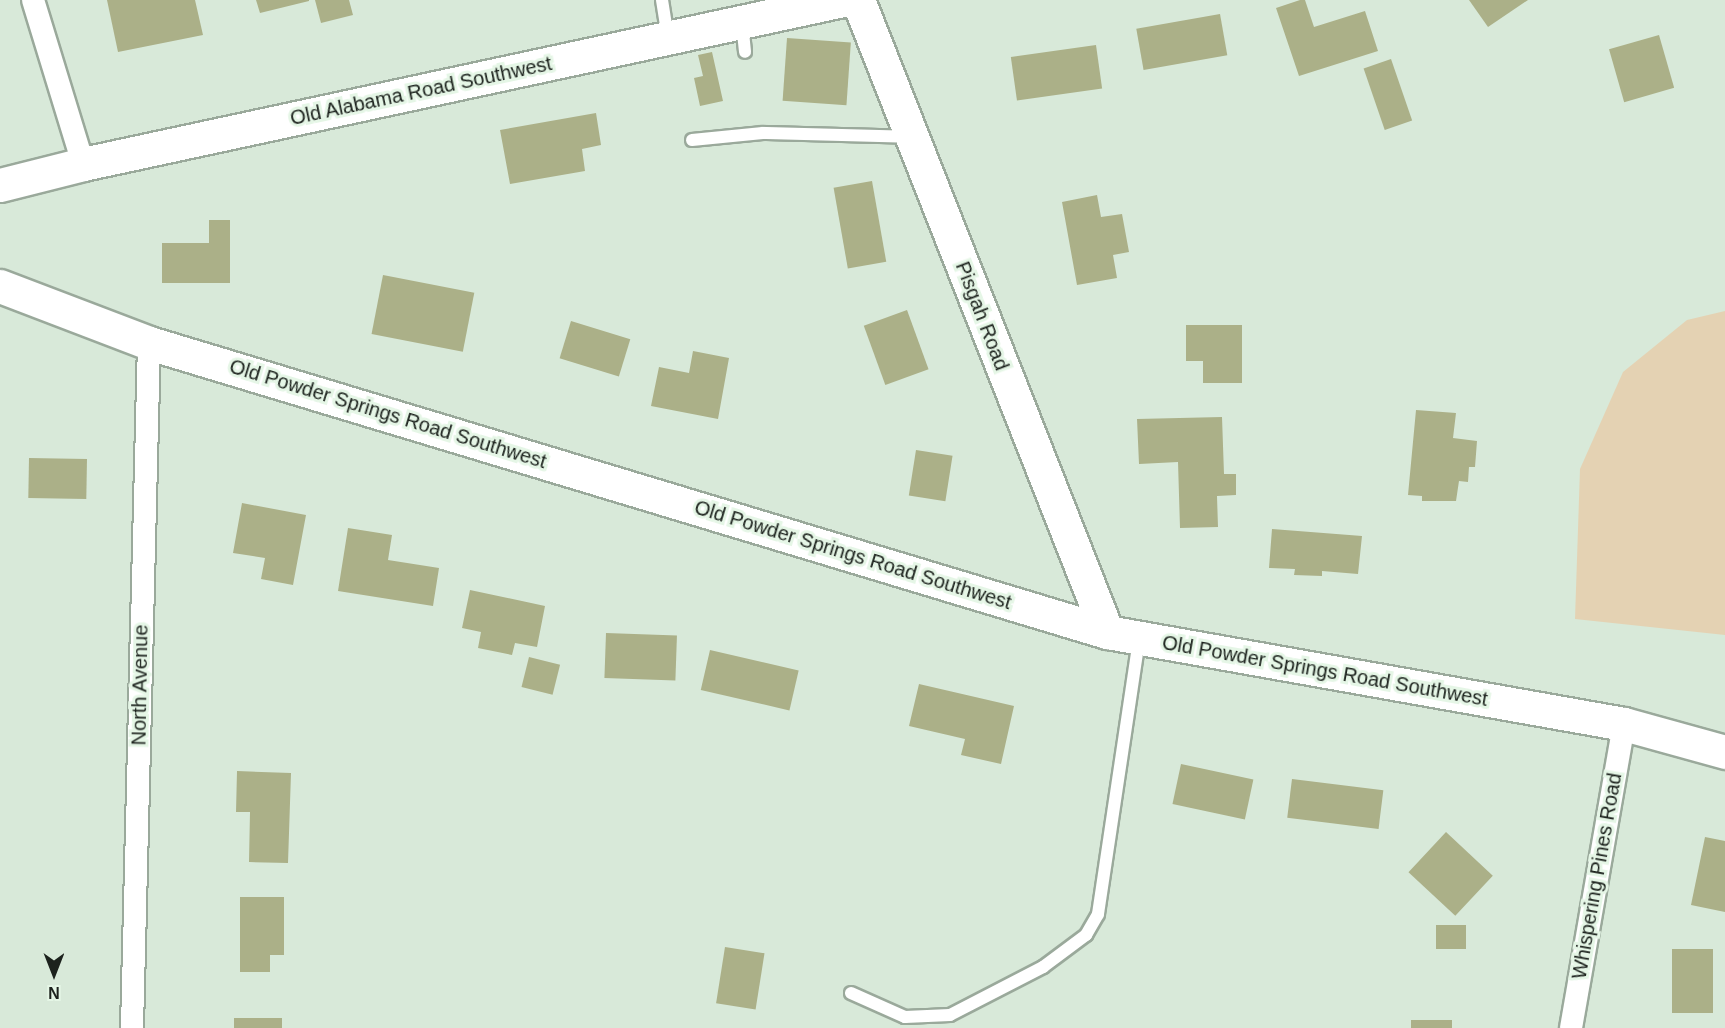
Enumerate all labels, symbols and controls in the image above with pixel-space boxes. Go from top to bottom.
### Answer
street label: Old Alabama Road Southwest [287,51,555,131]
street label: Pisgah Road [950,258,1014,374]
street label: Old Powder Springs Road Southwest [227,354,549,474]
street label: Old Powder Springs Road Southwest [692,495,1014,615]
street label: North Avenue [127,624,153,746]
street label: Old Powder Springs Road Southwest [1160,631,1490,711]
street label: Whispering Pines Road [1567,771,1627,981]
north arrow [24,944,84,1004]
text: N [48,984,60,1001]

